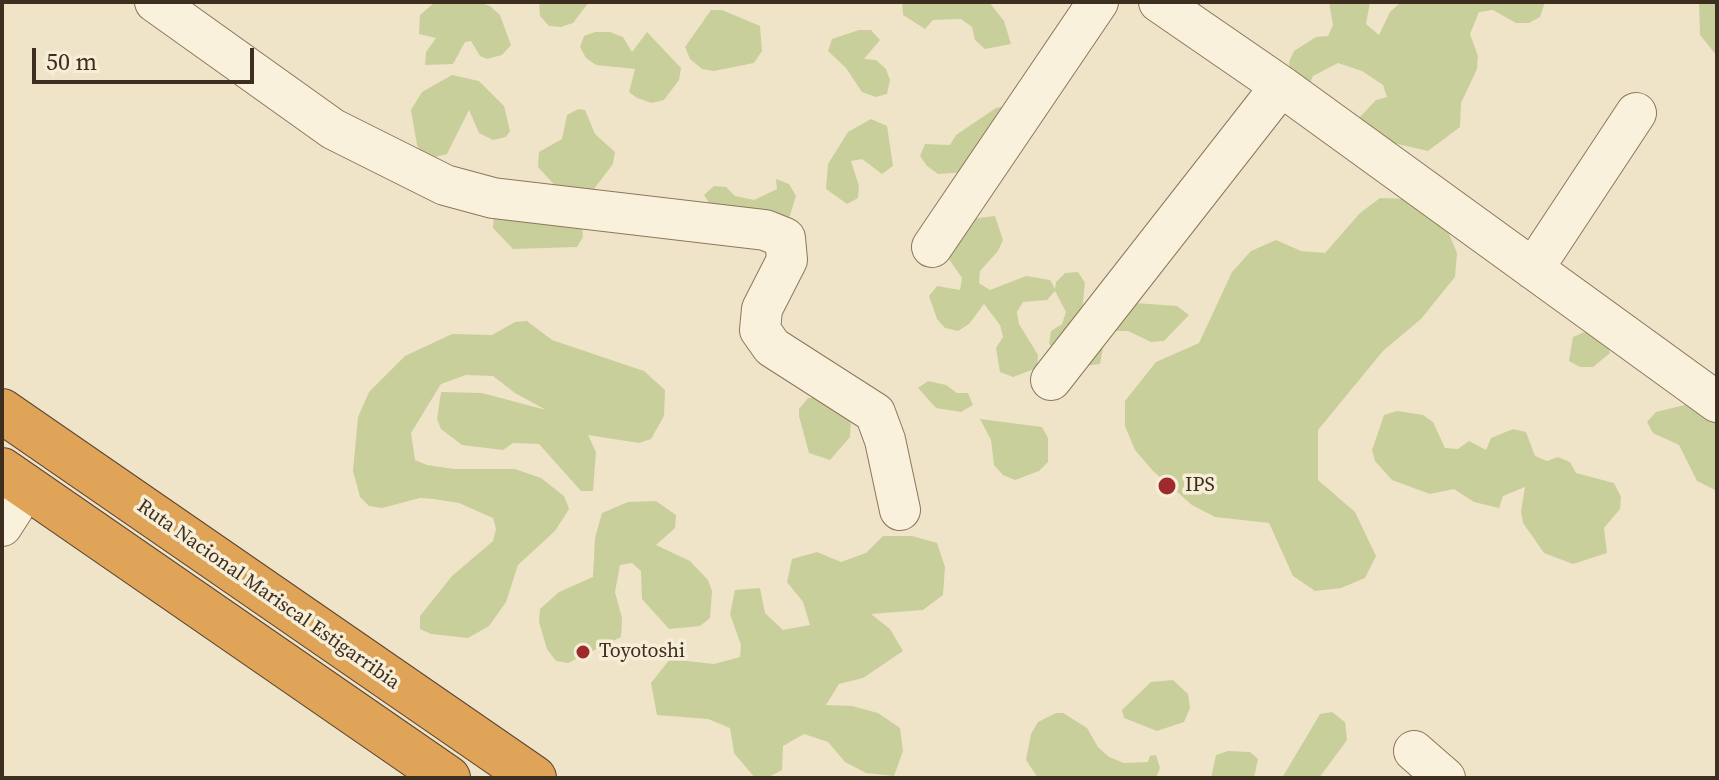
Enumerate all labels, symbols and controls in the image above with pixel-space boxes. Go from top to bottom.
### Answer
scale bar [36,32,258,82]
text: 50 m [46,45,97,78]
place label: IPS [1185,474,1215,498]
marker: IPS [1156,475,1178,497]
street label: Ruta Nacional Mariscal Estigarribia [132,495,404,695]
place label: Toyotoshi [599,640,685,664]
marker: Toyotoshi [574,643,592,661]

